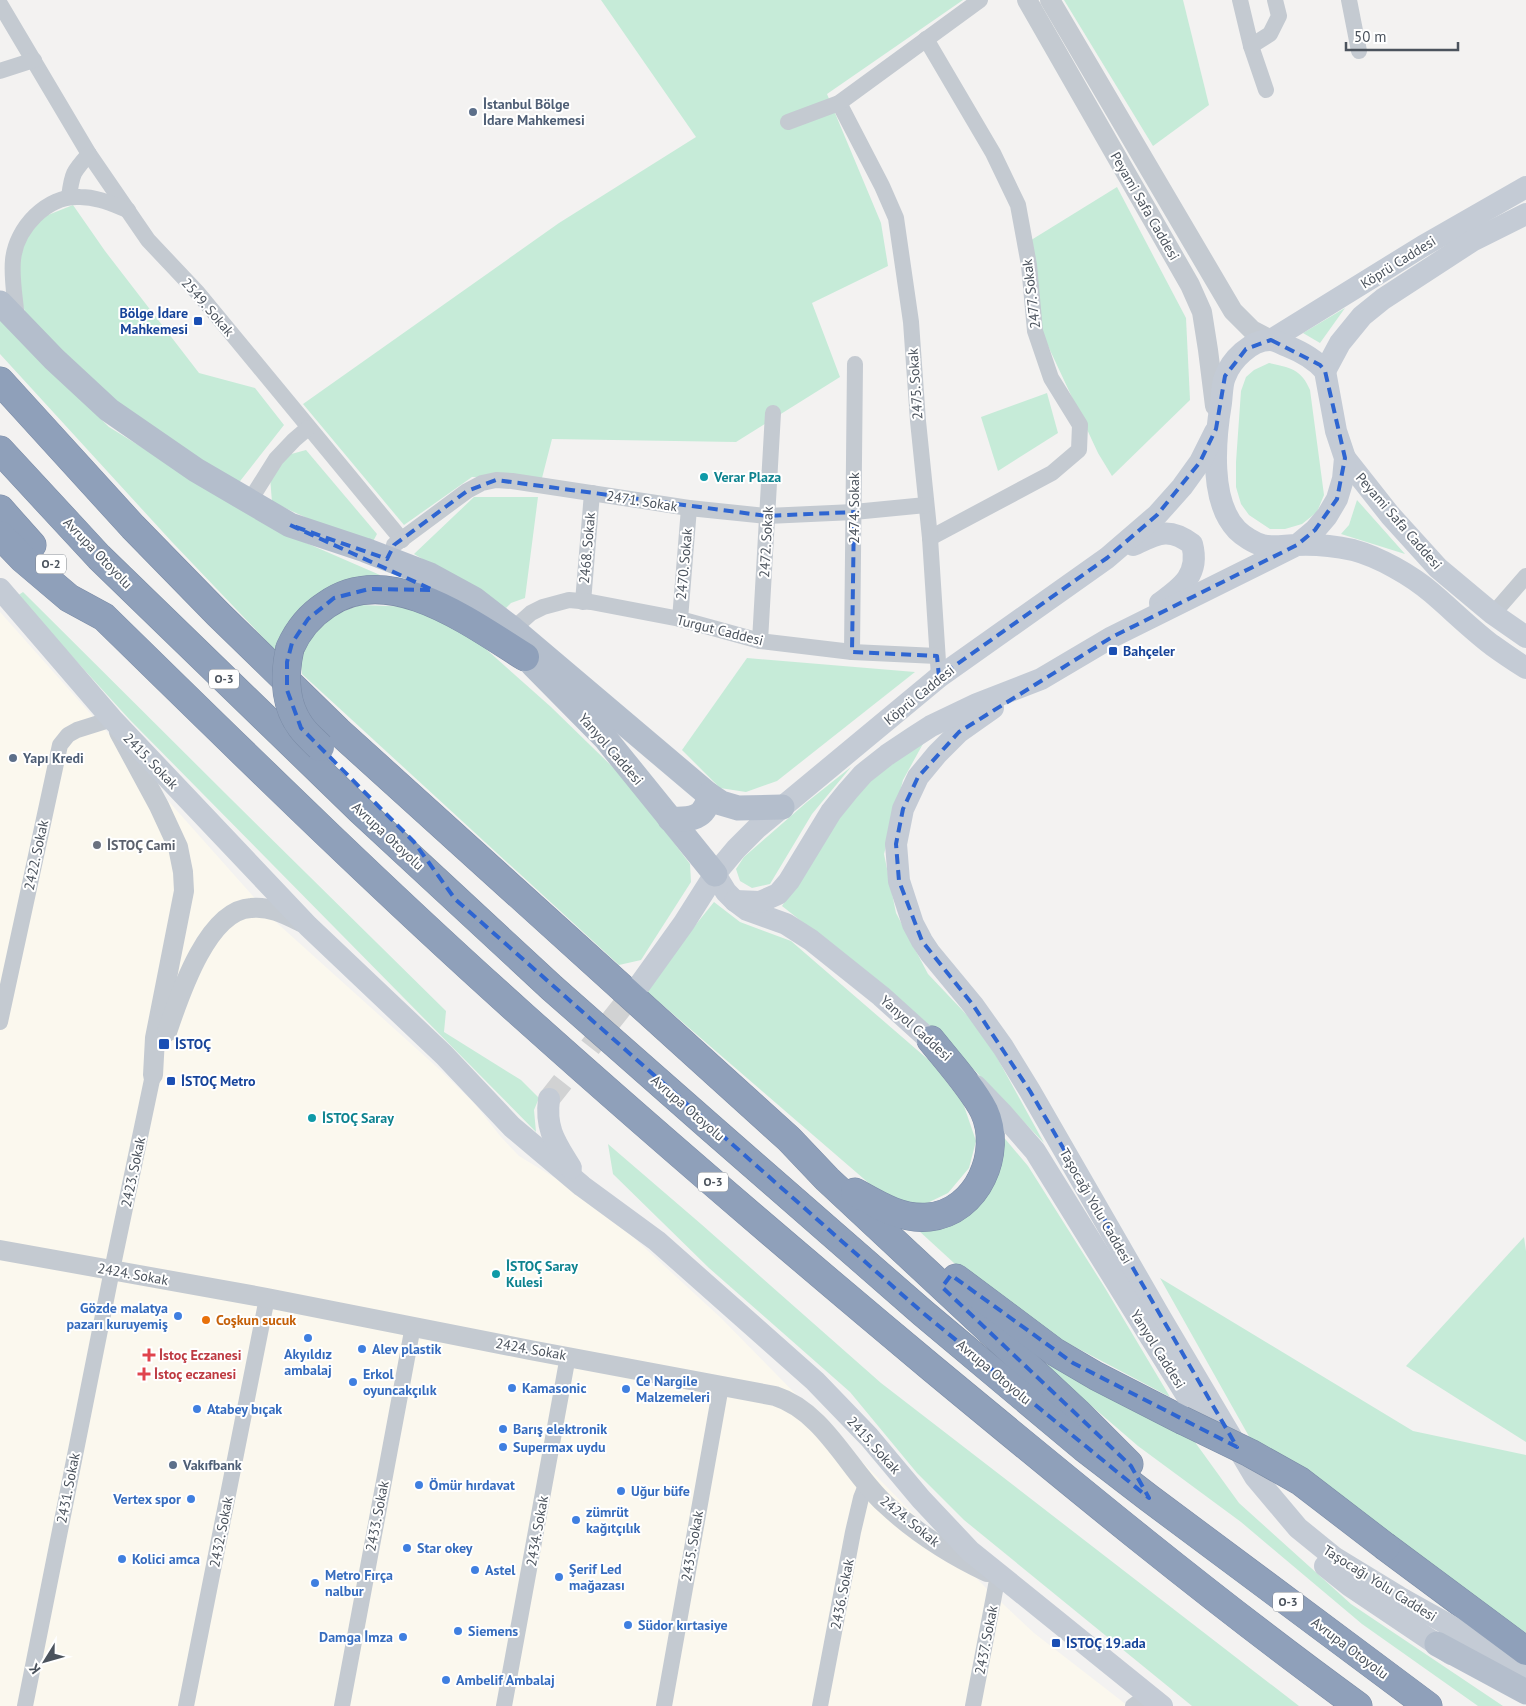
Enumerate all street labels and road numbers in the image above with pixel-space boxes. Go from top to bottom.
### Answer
street label: Peyami Safa Caddesi [1107,148,1183,264]
street label: Köprü Caddesi [1357,232,1439,292]
street label: 2477. Sokak [1018,258,1044,330]
street label: 2549. Sokak [178,274,238,340]
street label: 2475. Sokak [904,347,926,420]
street label: Peyami Safa Caddesi [1352,469,1446,573]
street label: 2474. Sokak [845,472,863,544]
street label: 2471. Sokak [605,487,679,516]
street label: 2472. Sokak [755,506,777,578]
street label: 2468. Sokak [575,511,599,584]
street label: Avrupa Otoyolu [60,514,136,592]
street label: 2470. Sokak [672,527,696,600]
road number: O-2 [36,554,66,574]
street label: Turgut Caddesi [675,611,765,649]
street label: Köprü Caddesi [880,661,958,729]
road number: O-3 [209,670,239,689]
street label: Yanyol Caddesi [575,709,647,789]
street label: 2415. Sokak [120,729,182,793]
street label: Avrupa Otoyolu [348,798,428,874]
street label: 2422. Sokak [20,818,52,892]
street label: Yanyol Caddesi [877,991,955,1065]
street label: Avrupa Otoyolu [647,1071,729,1145]
street label: 2423. Sokak [117,1135,149,1209]
street label: Taşocağı Yolu Caddesi [1056,1145,1136,1267]
road number: O-3 [698,1172,728,1192]
street label: 2424. Sokak [96,1259,170,1289]
street label: Yanyol Caddesi [1127,1306,1189,1392]
street label: 2424. Sokak [494,1334,568,1364]
street label: Avrupa Otoyolu [953,1336,1035,1408]
street label: 2415. Sokak [843,1412,905,1478]
street label: 2431. Sokak [52,1451,84,1525]
street label: 2433. Sokak [361,1479,393,1553]
street label: 2424. Sokak [877,1492,944,1551]
street label: 2434. Sokak [522,1494,552,1568]
street label: 2432. Sokak [205,1495,237,1569]
street label: 2435. Sokak [677,1509,707,1583]
street label: Taşocağı Yolu Caddesi [1320,1541,1440,1625]
street label: 2436. Sokak [826,1557,858,1631]
road number: O-3 [1273,1592,1303,1611]
street label: 2437. Sokak [970,1604,1002,1676]
street label: Avrupa Otoyolu [1308,1613,1392,1683]

